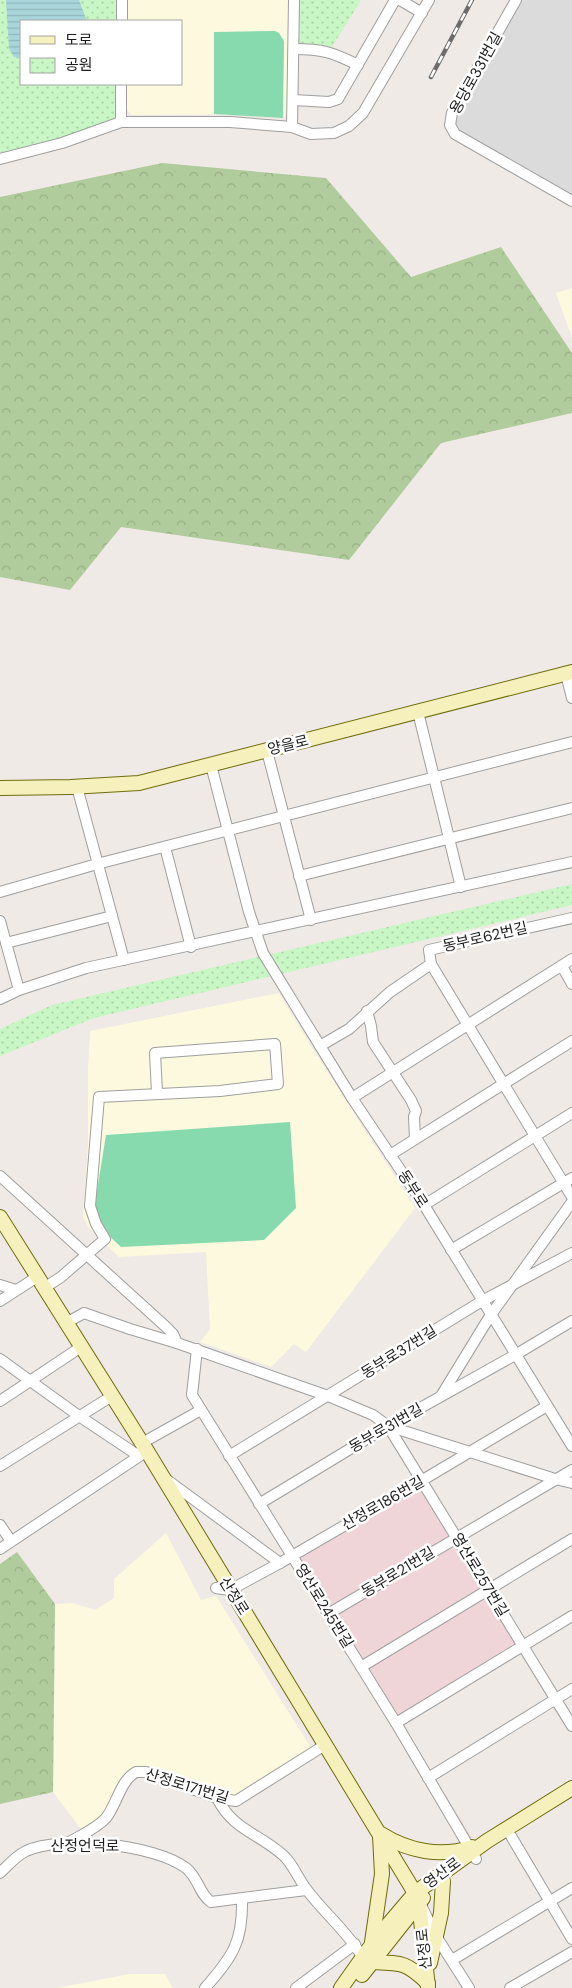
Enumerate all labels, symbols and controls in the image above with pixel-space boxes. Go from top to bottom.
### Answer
legend [20,20,182,85]
street label: 용당로331번길 [445,28,507,118]
text: 도로 [65,30,93,50]
text: 공원 [65,55,93,75]
street label: 양을로 [265,730,311,760]
street label: 동부로62번길 [441,918,529,956]
street label: 동부로 [393,1166,433,1212]
street label: 동부로37번길 [357,1321,441,1383]
street label: 동부로31번길 [345,1399,427,1457]
street label: 산정로186번길 [338,1471,428,1535]
street label: 영산로257번길 [447,1529,513,1621]
street label: 동부로21번길 [358,1542,438,1602]
street label: 영산로245번길 [290,1560,358,1652]
street label: 산정로 [215,1573,253,1619]
street label: 산정로171번길 [143,1764,231,1808]
street label: 산정언덕로 [50,1836,120,1856]
street label: 영산로 [419,1853,465,1893]
street label: 산정로 [412,1927,436,1971]

